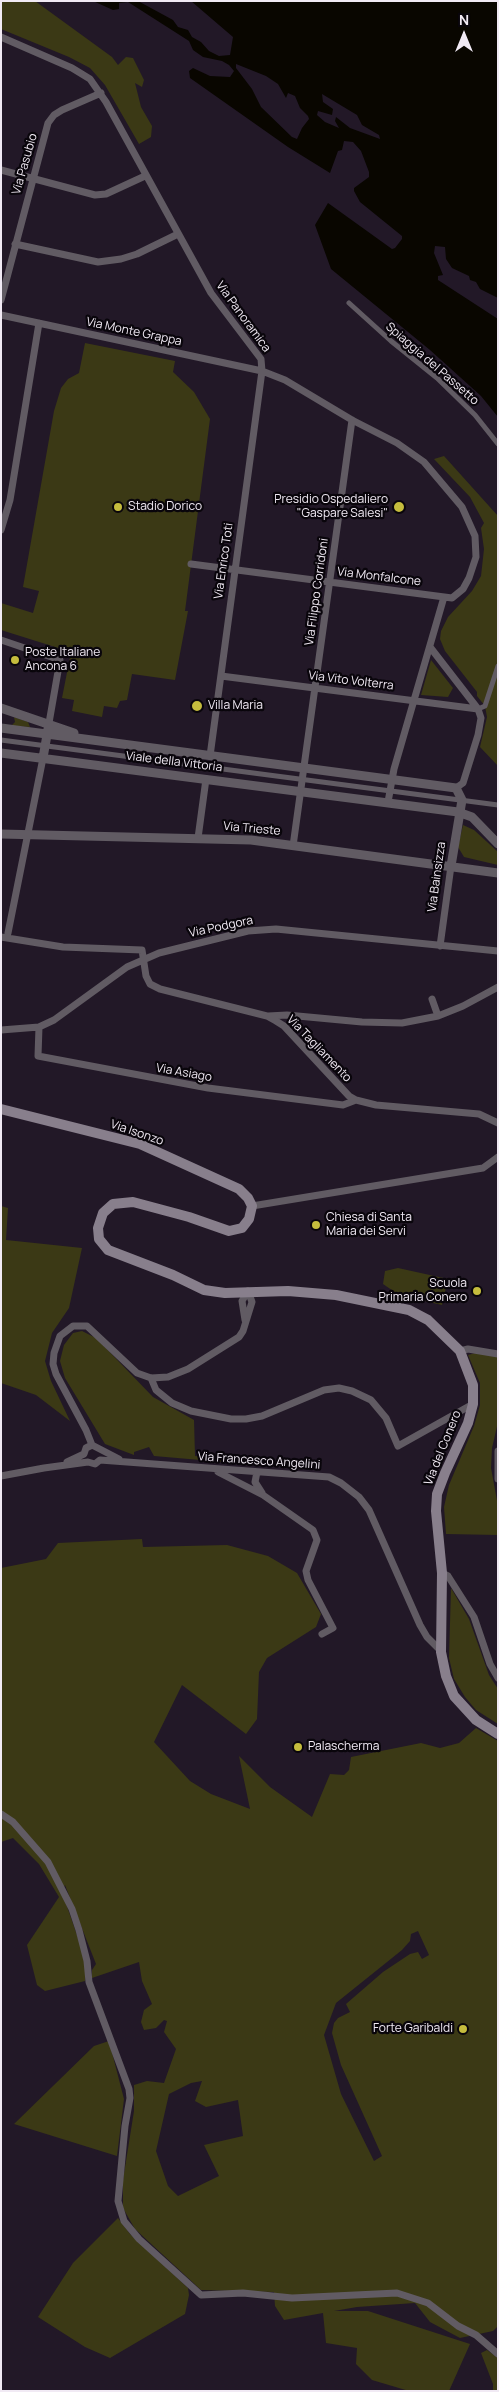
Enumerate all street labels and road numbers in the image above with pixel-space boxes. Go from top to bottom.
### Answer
street label: Via Pasubio [9,132,41,196]
street label: Via Panoramica [213,279,273,355]
street label: Via Monte Grappa [85,315,183,349]
street label: Spiaggia del Passetto [383,320,481,408]
street label: Via Enrico Toti [212,522,236,600]
street label: Via Filippo Corridoni [302,537,332,647]
street label: Via Monfalcone [336,565,422,589]
street label: Via Vito Volterra [308,669,394,693]
street label: Viale della Vittoria [125,749,223,775]
street label: Via Trieste [223,819,281,839]
street label: Via Bainsizza [425,841,449,913]
street label: Via Podgora [188,913,254,941]
street label: Via Tagliamento [284,1013,354,1085]
street label: Via Asiago [155,1061,213,1085]
street label: Via Isonzo [109,1117,165,1149]
street label: Via del Conero [421,1409,465,1487]
street label: Via Francesco Angelini [197,1450,321,1472]

